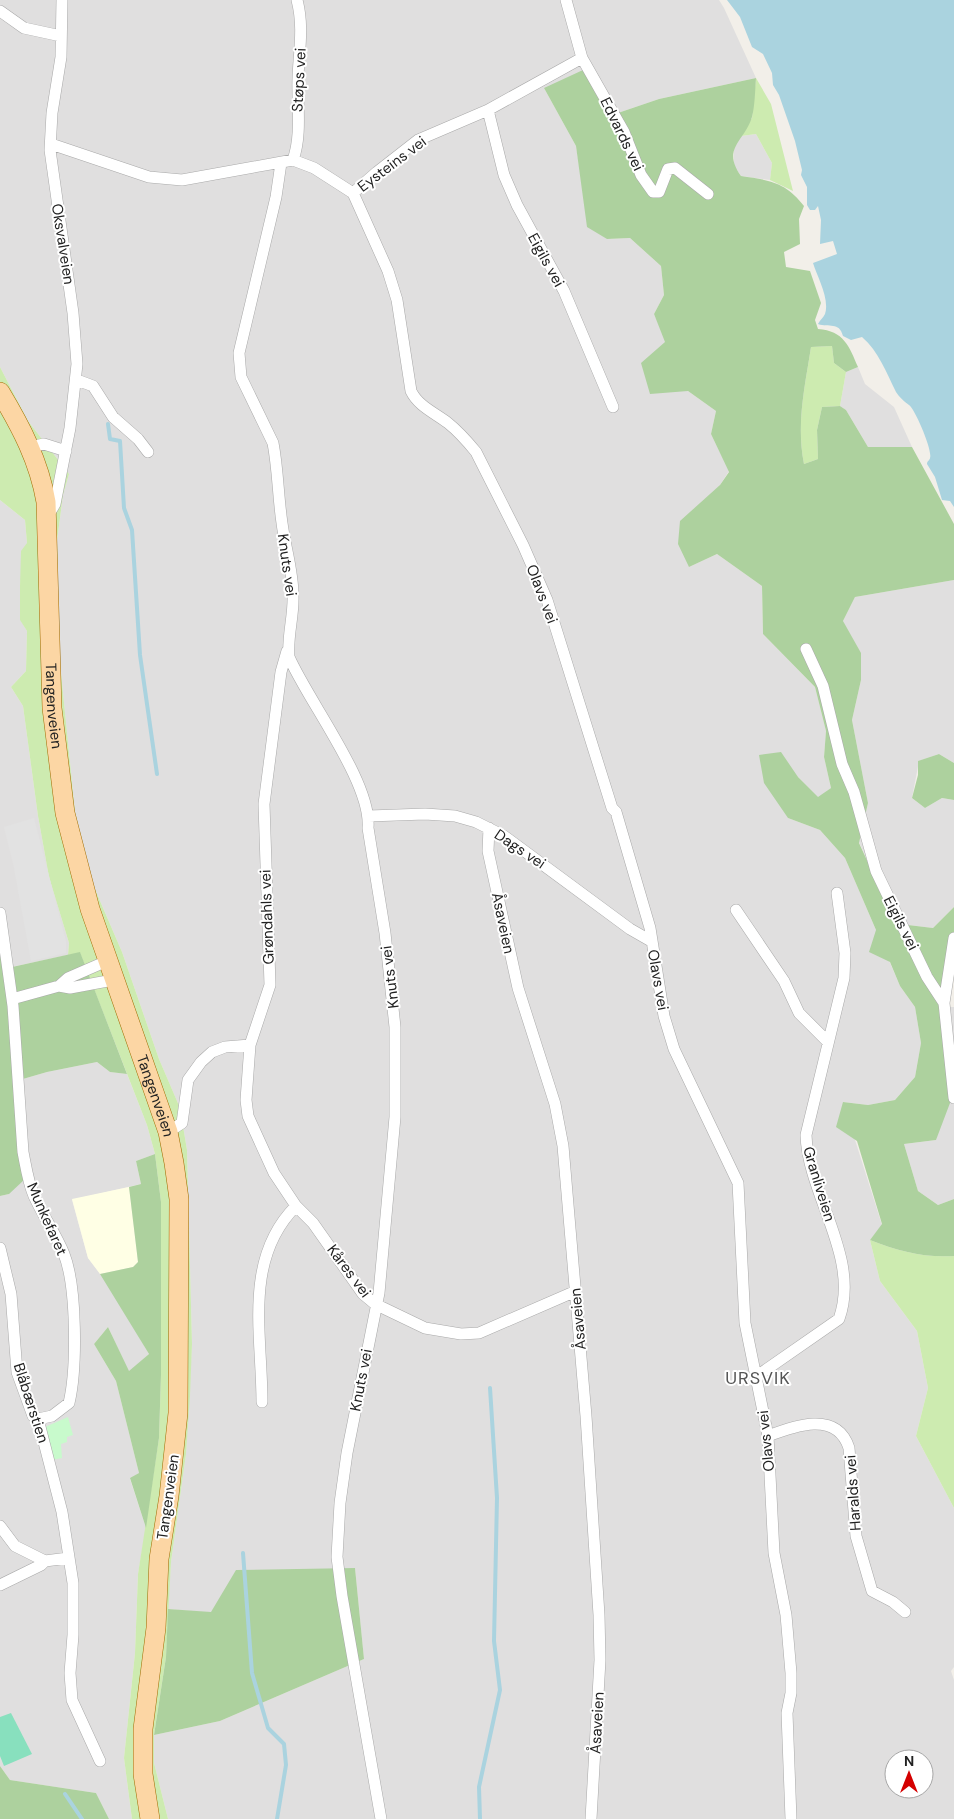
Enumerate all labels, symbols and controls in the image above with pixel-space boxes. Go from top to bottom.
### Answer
street label: Støps vei [287,47,311,113]
street label: Edvards vei [596,94,648,174]
street label: Eysteins vei [354,132,430,196]
street label: Oksvalveien [47,202,79,286]
street label: Eigils vei [523,230,569,290]
street label: Knuts vei [273,532,301,598]
street label: Olavs vei [522,562,562,626]
street label: Tangenveien [41,663,67,750]
street label: Dags vei [490,824,550,874]
street label: Grøndahls vei [255,869,279,965]
street label: Åsaveien [487,891,519,955]
street label: Eigils vei [879,892,923,954]
street label: Knuts vei [376,945,404,1009]
street label: Olavs vei [643,948,673,1012]
street label: Tangenveien [132,1052,179,1139]
street label: Granliveien [798,1144,840,1224]
street label: Munkefaret [22,1179,72,1259]
street label: Kåres vei [322,1240,376,1302]
street label: Åsaveien [565,1287,591,1351]
street label: Knuts vei [345,1347,377,1413]
street label: Blåbærstien [9,1360,53,1446]
district label: URSVIK [725,1366,791,1390]
street label: Olavs vei [753,1409,779,1473]
street label: Tangenveien [152,1453,184,1541]
street label: Haralds vei [840,1454,866,1532]
street label: Åsaveien [585,1691,609,1755]
north arrow [884,1749,934,1799]
text: N [904,1752,914,1770]

